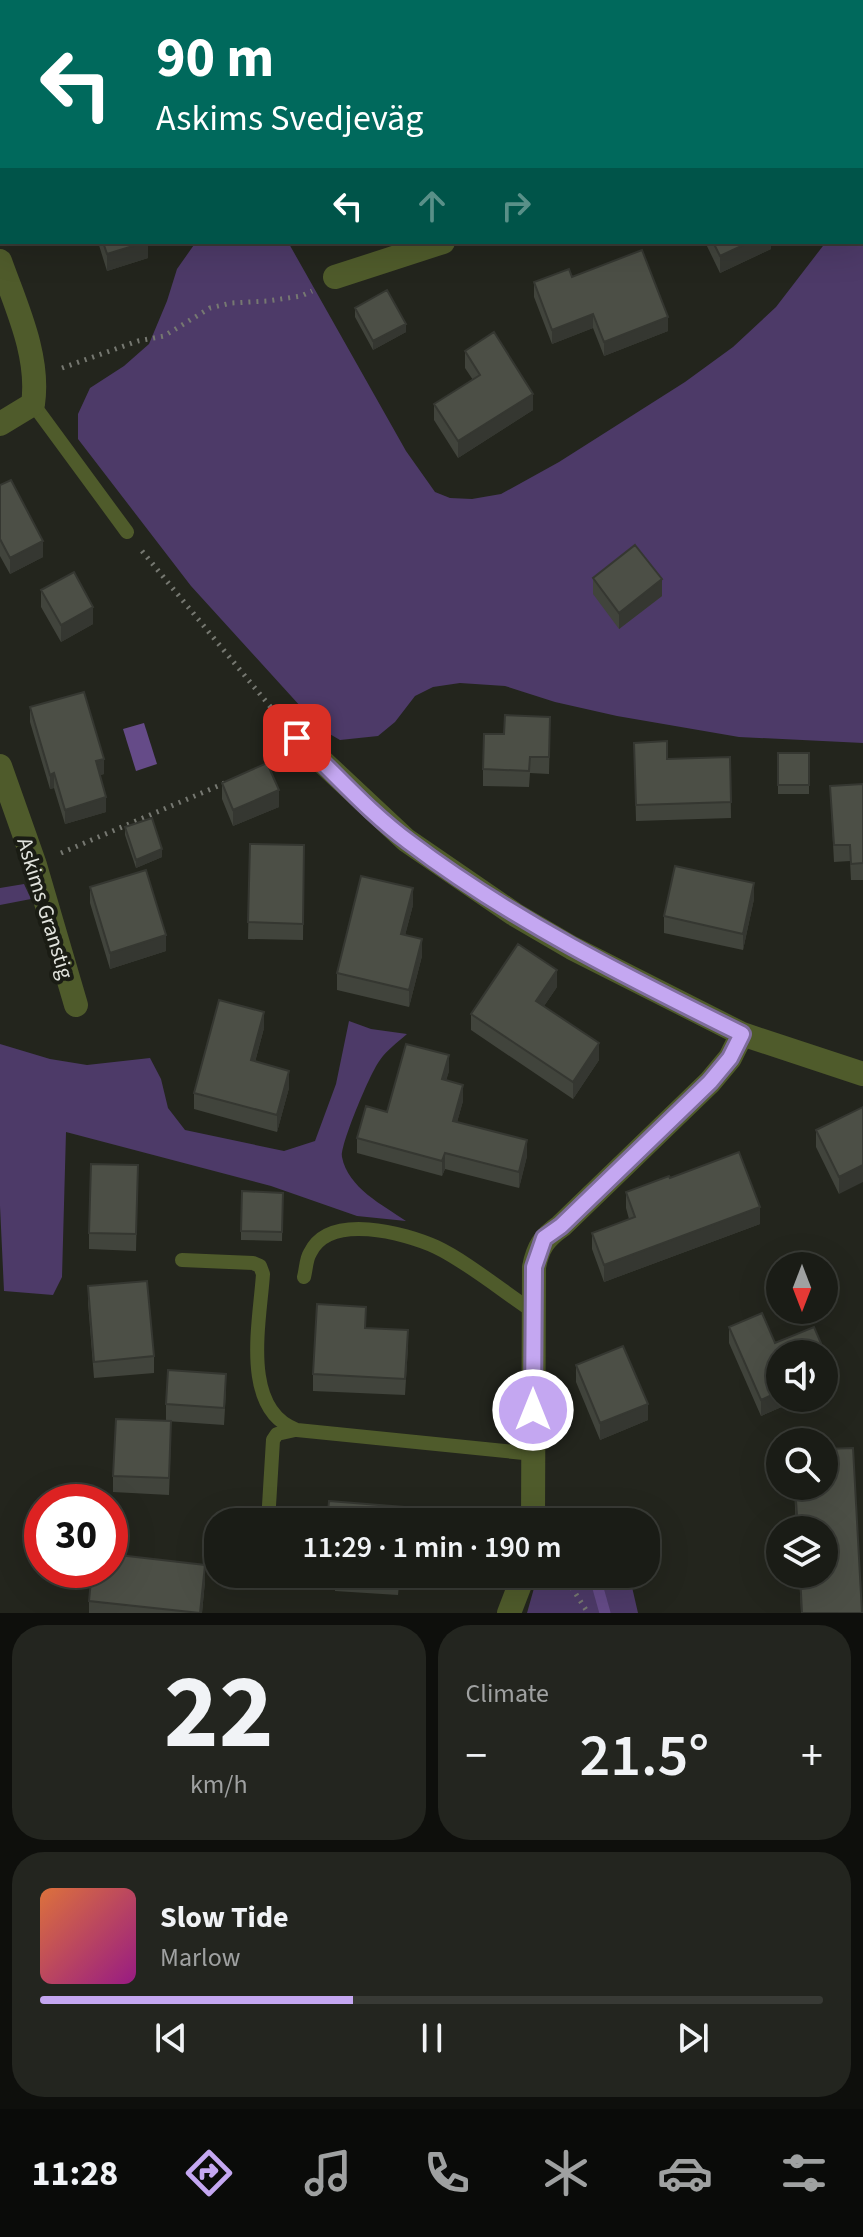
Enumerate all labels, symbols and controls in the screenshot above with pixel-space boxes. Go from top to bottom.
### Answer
text: 90 m [156,19,274,98]
icon: left [24,32,128,136]
text: Askims Svedjeväg [156,93,423,144]
icon: left [326,184,370,228]
icon: ahead [410,184,454,228]
icon: right [494,184,538,228]
pin [263,704,331,772]
icon: arrive [275,716,319,760]
street label: Askims Granstig [8,834,82,983]
north arrow [766,1252,838,1324]
map controls [766,1252,838,1588]
button: sound [766,1340,838,1412]
position arrow [491,1368,575,1452]
button: search [766,1428,838,1500]
speed limit sign: 30 [24,1484,128,1588]
button: layers [766,1516,838,1588]
text: 11:29 · 1 min · 190 m [302,1526,562,1569]
text: 22 [164,1640,274,1788]
text: Climate [466,1675,549,1712]
text: 21.5° [579,1714,709,1799]
text: − [466,1725,487,1788]
text: + [801,1725,823,1788]
text: km/h [190,1766,248,1803]
text: Slow Tide [160,1896,289,1939]
text: Marlow [160,1939,240,1976]
icon: previous [149,2016,193,2060]
icon: pause [410,2016,454,2060]
icon: next [671,2016,715,2060]
icon: directions [181,2145,237,2201]
icon: music [300,2145,356,2201]
icon: phone [419,2145,475,2201]
icon: climate [538,2145,594,2201]
icon: car [657,2145,713,2201]
icon: filters [776,2145,832,2201]
text: 11:28 [31,2148,118,2199]

